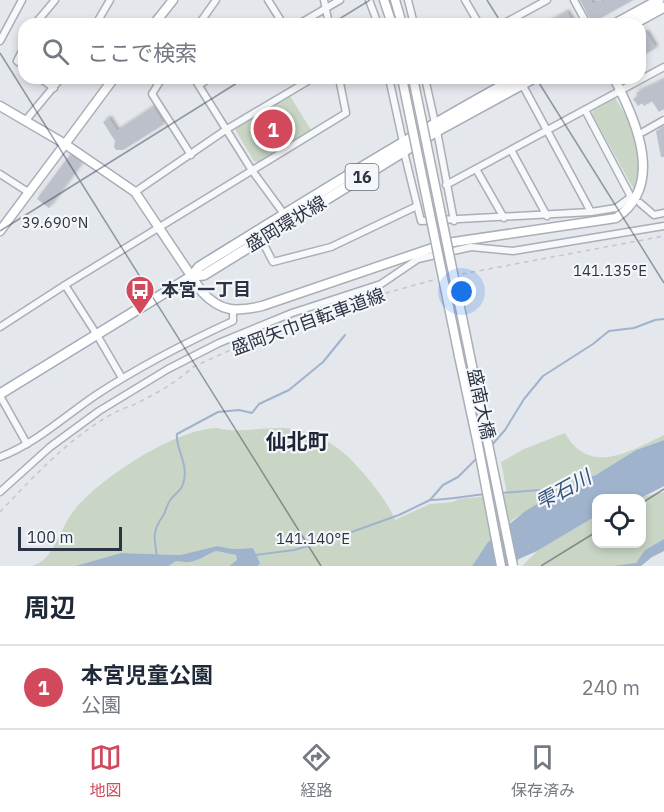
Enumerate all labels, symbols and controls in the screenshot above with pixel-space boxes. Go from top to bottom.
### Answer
search box [18,18,646,84]
icon: search [39,35,72,68]
text: ここで検索 [87,38,197,67]
pin: 1 [254,106,292,152]
road number: 16 [346,164,378,190]
street label: 盛岡環状線 [241,191,330,257]
text: 39.690°N [22,213,88,232]
text: 141.135°E [573,261,647,280]
bus stop icon: 本宮一丁目 [124,274,156,316]
your location [447,277,476,306]
place label: 本宮一丁目 [161,278,251,301]
street label: 盛岡矢巾自転車道線 [228,283,388,360]
street label: 盛南大橋 [463,366,500,442]
district label: 仙北町 [266,427,329,455]
water label: 雫石川 [530,462,597,516]
map controls [592,494,646,548]
button: locate [592,494,646,548]
scale bar [18,524,122,552]
text: 100 m [27,527,74,547]
text: 141.140°E [276,529,350,548]
text: 周辺 [24,590,76,624]
text: 本宮児童公園 [81,660,213,689]
text: 1 [38,674,50,701]
text: 240 m [582,674,640,701]
text: 公園 [81,691,121,718]
tab: 地図 [89,741,122,801]
tab: 経路 [300,741,333,801]
tab: 保存済み [511,741,575,801]

